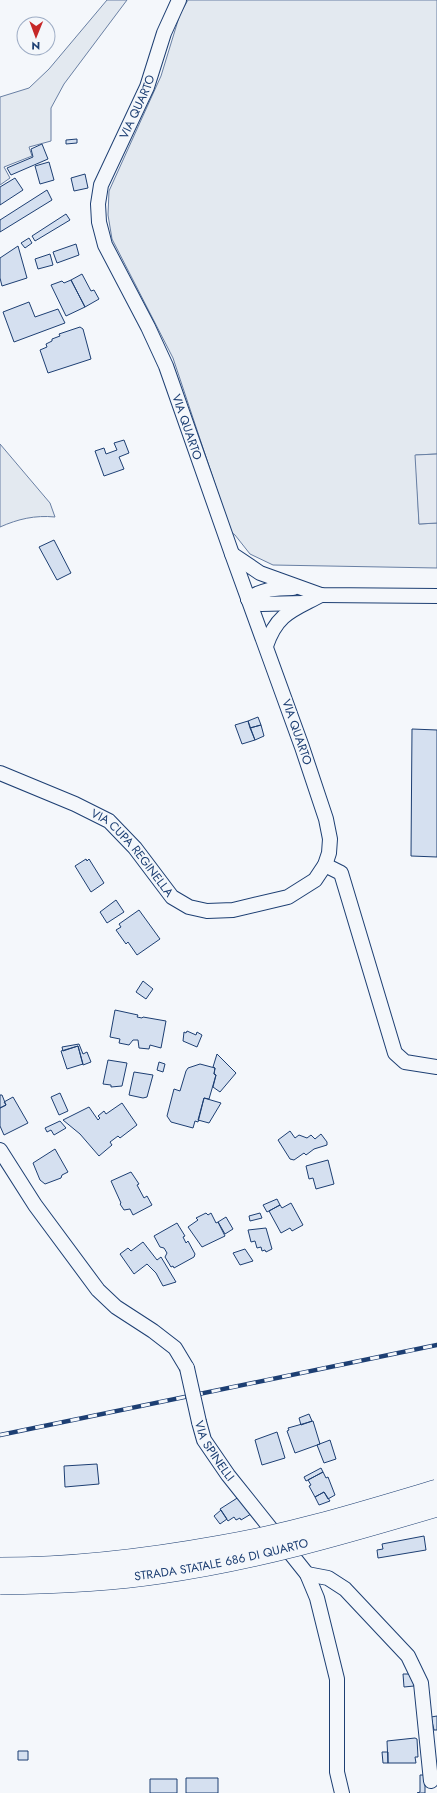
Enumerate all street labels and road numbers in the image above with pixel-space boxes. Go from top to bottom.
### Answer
street label: VIA QUARTO [115,73,159,142]
street label: VIA QUARTO [167,392,207,462]
street label: VIA QUARTO [277,697,317,767]
street label: VIA CUPA REGINELLA [88,804,178,901]
street label: VIA SPINELLI [190,1419,239,1485]
street label: STRADA STATALE 686 DI QUARTO [133,1534,310,1585]

